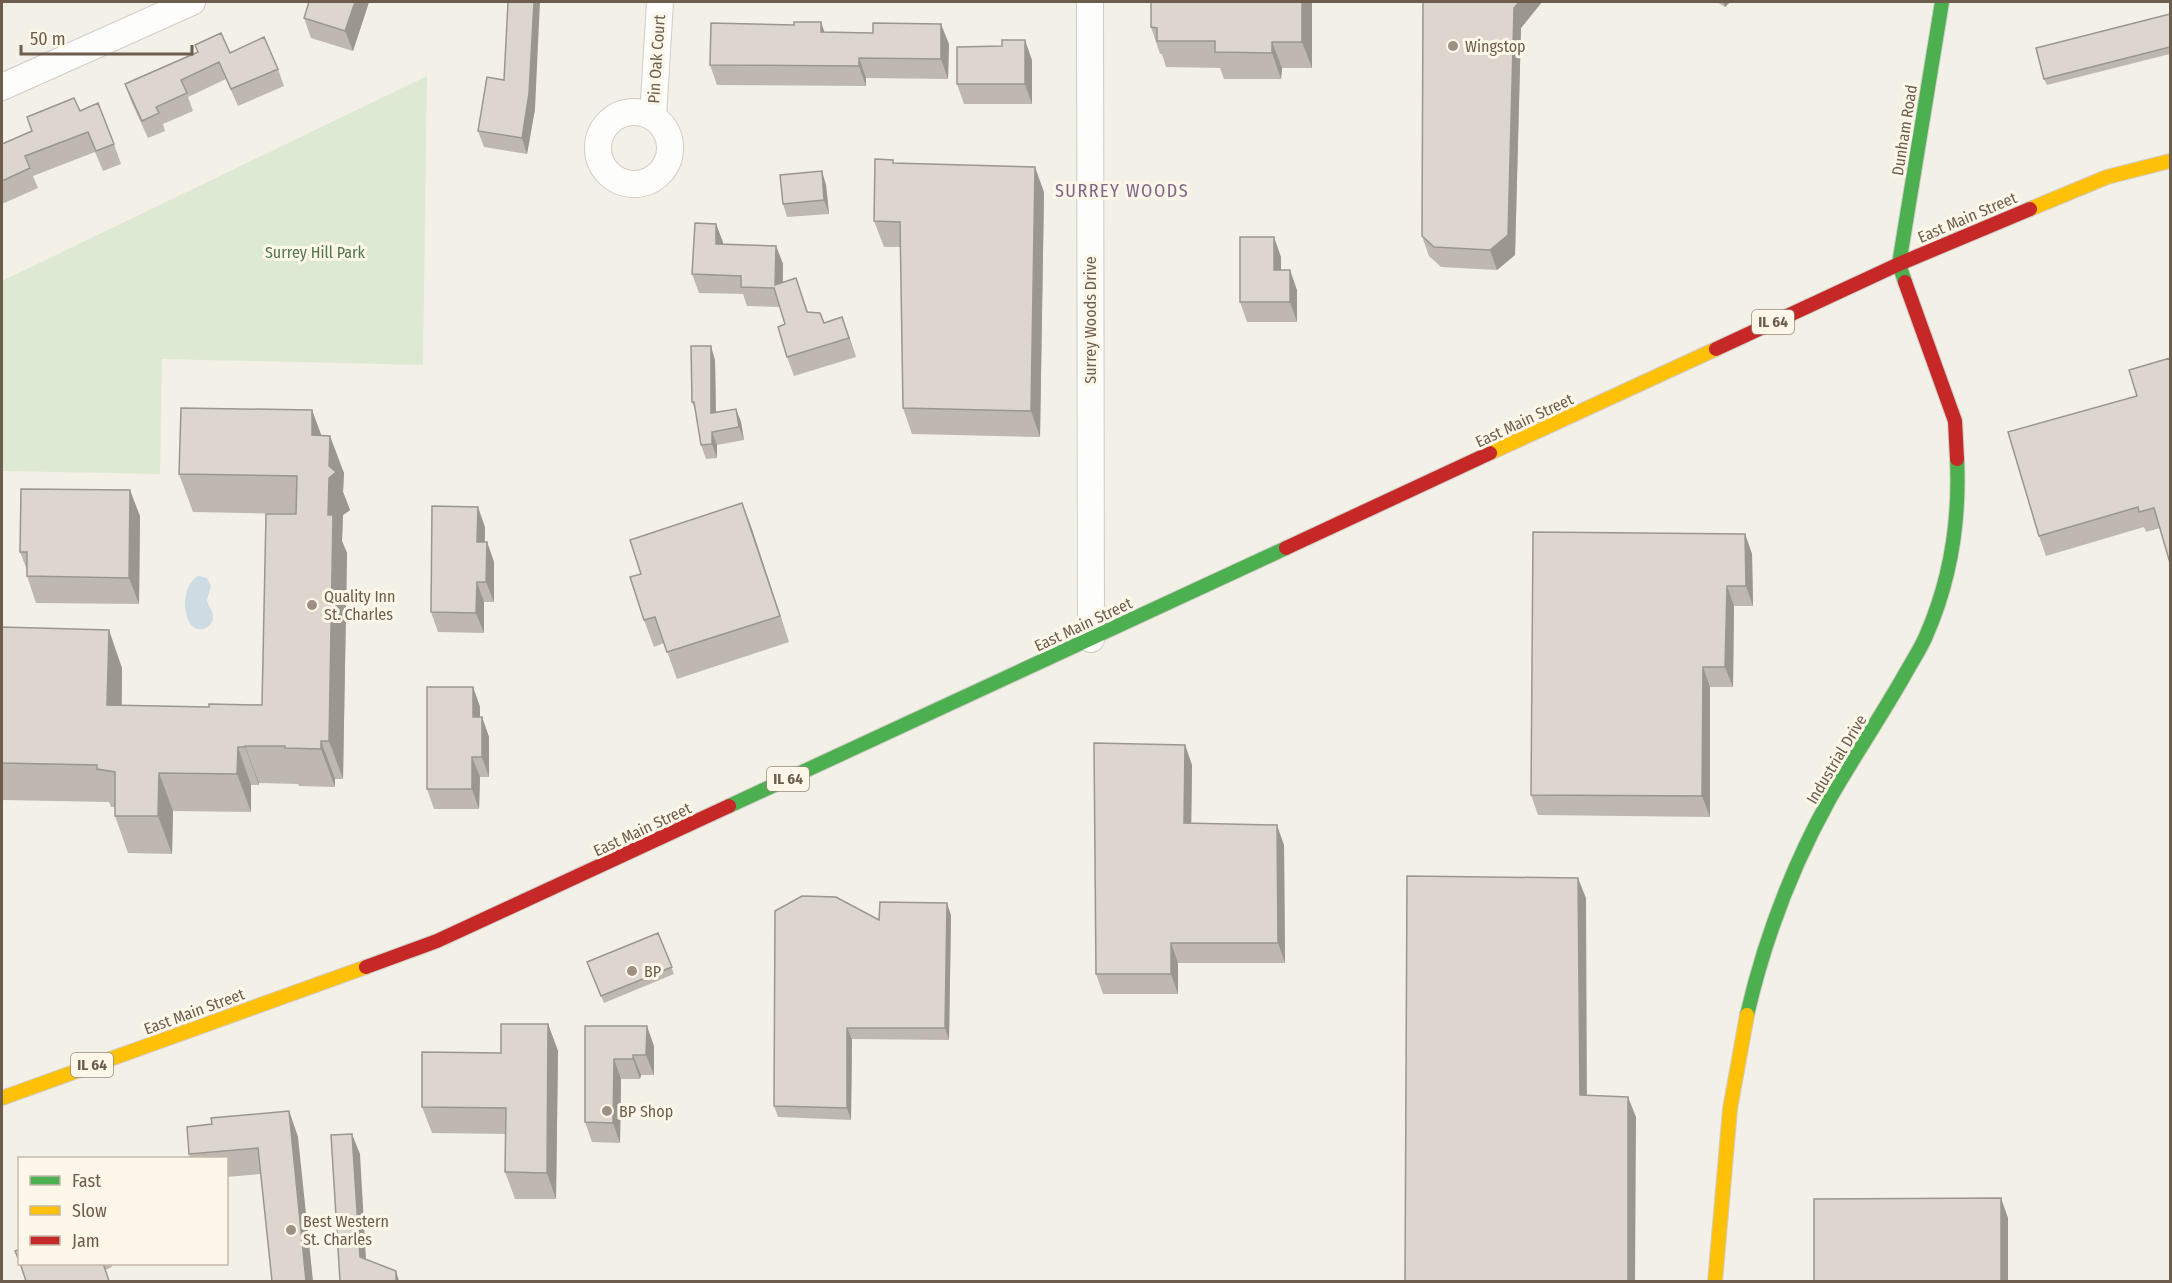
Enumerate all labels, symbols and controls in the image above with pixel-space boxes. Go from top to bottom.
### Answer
street label: Pin Oak Court [644,13,669,104]
scale bar [21,18,192,56]
text: 50 m [30,28,66,50]
place label: Wingstop [1465,37,1526,56]
marker: Wingstop [1446,39,1460,53]
street label: Dunham Road [1888,83,1921,177]
district label: SURREY WOODS [1055,180,1189,202]
street label: East Main Street [1915,188,2020,247]
park label: Surrey Hill Park [265,243,366,262]
street label: Surrey Woods Drive [1081,256,1100,384]
road number: IL 64 [1752,310,1794,334]
street label: East Main Street [1472,389,1577,451]
place label: Quality Inn St. Charles [324,587,396,624]
street label: East Main Street [1031,593,1136,655]
marker: Quality Inn St. Charles [305,598,319,612]
street label: Industrial Drive [1802,711,1871,807]
road number: IL 64 [767,767,809,791]
street label: East Main Street [590,798,695,860]
place label: BP [644,962,661,981]
marker: BP [625,964,639,978]
street label: East Main Street [141,984,248,1038]
road number: IL 64 [71,1053,113,1077]
place label: BP Shop [619,1102,673,1121]
marker: BP Shop [600,1104,614,1118]
legend [18,1157,228,1265]
text: Fast [72,1170,101,1192]
text: Slow [72,1200,107,1222]
place label: Best Western St. Charles [303,1212,389,1249]
marker: Best Western St. Charles [284,1223,298,1237]
text: Jam [72,1230,100,1252]

